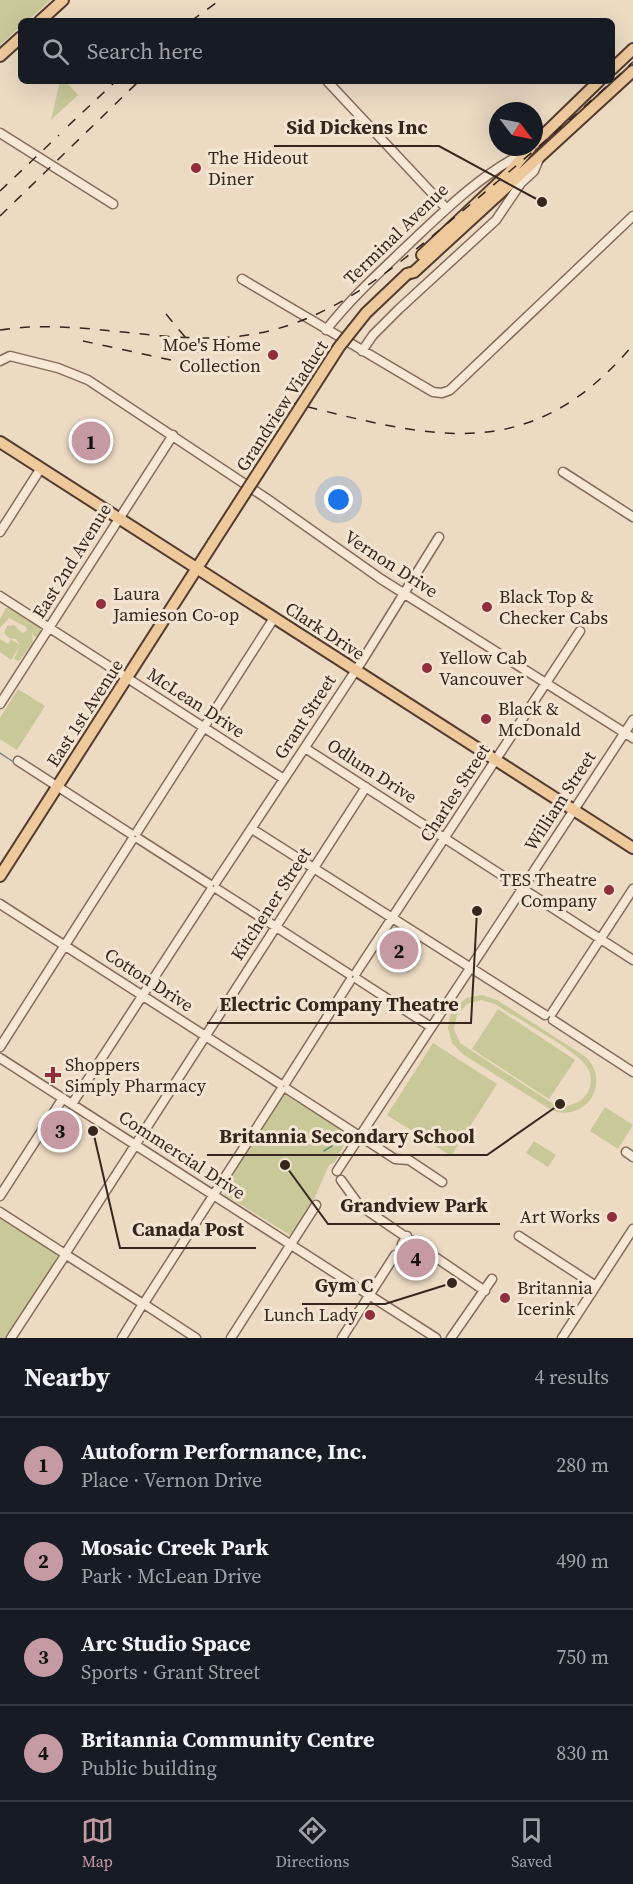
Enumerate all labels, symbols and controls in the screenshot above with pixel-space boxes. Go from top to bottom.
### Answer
search box [18,18,615,84]
icon: search [39,35,72,68]
text: Search here [87,36,203,66]
north arrow [489,102,543,156]
callout: Sid Dickens Inc [274,108,439,146]
text: Sid Dickens Inc [286,113,428,141]
place label: The Hideout Diner [208,145,308,191]
marker: The Hideout Diner [189,161,203,175]
street label: Terminal Avenue [338,177,454,290]
place label: Moe's Home Collection [163,332,261,378]
street label: Grandview Viaduct [230,335,333,476]
marker: Moe's Home Collection [266,348,280,362]
pin: 1 [72,418,110,464]
your location [324,485,353,514]
street label: East 2nd Avenue [26,498,117,623]
street label: Vernon Drive [340,524,443,603]
place label: Laura Jamieson Co-op [112,581,239,627]
place label: Black Top & Checker Cabs [499,584,608,630]
street label: Clark Drive [281,595,370,666]
marker: Laura Jamieson Co-op [94,597,108,611]
marker: Black Top & Checker Cabs [480,600,494,614]
place label: Yellow Cab Vancouver [439,645,527,691]
street label: East 1st Avenue [40,654,129,771]
marker: Yellow Cab Vancouver [420,661,434,675]
street label: McLean Drive [143,662,250,744]
street label: Grant Street [268,669,341,764]
place label: Black & McDonald [498,696,581,742]
marker: Black & McDonald [479,712,493,726]
street label: Odlum Drive [323,732,422,809]
street label: Charles Street [414,739,496,846]
street label: William Street [518,746,601,856]
street label: Kitchener Street [225,842,317,965]
place label: TES Theatre Company [500,867,598,913]
marker: TES Theatre Company [602,883,616,897]
pin: 2 [380,928,418,972]
street label: Cotton Drive [100,942,199,1018]
callout: Electric Company Theatre [207,985,471,1023]
text: Electric Company Theatre [219,990,459,1018]
place label: Shoppers Simply Pharmacy [65,1052,207,1098]
marker: Shoppers Simply Pharmacy [46,1068,60,1082]
street label: Commercial Drive [114,1104,251,1205]
pin: 3 [40,1108,80,1152]
callout: Britannia Secondary School [207,1117,487,1155]
text: Britannia Secondary School [219,1122,475,1150]
callout: Grandview Park [328,1186,500,1224]
text: Grandview Park [340,1191,488,1219]
place label: Art Works [520,1204,600,1229]
callout: Canada Post [120,1210,256,1248]
marker: Art Works [605,1210,619,1224]
text: Canada Post [132,1215,245,1243]
pin: 4 [396,1236,436,1280]
callout: Gym C [302,1266,385,1304]
text: Gym C [315,1271,373,1299]
place label: Britannia Icerink [517,1275,593,1321]
marker: Britannia Icerink [498,1291,512,1305]
place label: Lunch Lady [264,1302,359,1327]
marker: Lunch Lady [363,1308,377,1322]
text: Nearby [24,1359,110,1395]
text: 4 results [534,1363,609,1391]
text: Autoform Performance, Inc. [81,1436,367,1466]
text: 1 [38,1451,49,1479]
text: 280 m [556,1451,609,1479]
text: Place · Vernon Drive [81,1466,262,1494]
text: Mosaic Creek Park [81,1532,269,1562]
text: 2 [38,1547,49,1575]
text: 490 m [556,1547,609,1575]
text: Park · McLean Drive [81,1562,262,1590]
text: Arc Studio Space [81,1628,251,1658]
text: 3 [38,1643,49,1671]
text: 750 m [556,1643,609,1671]
text: Sports · Grant Street [81,1658,260,1686]
text: Britannia Community Centre [81,1724,374,1754]
text: 4 [38,1739,49,1767]
text: 830 m [556,1739,609,1767]
text: Public building [81,1754,217,1782]
tab: Map [81,1814,114,1872]
tab: Directions [275,1814,350,1872]
tab: Saved [511,1814,552,1872]

